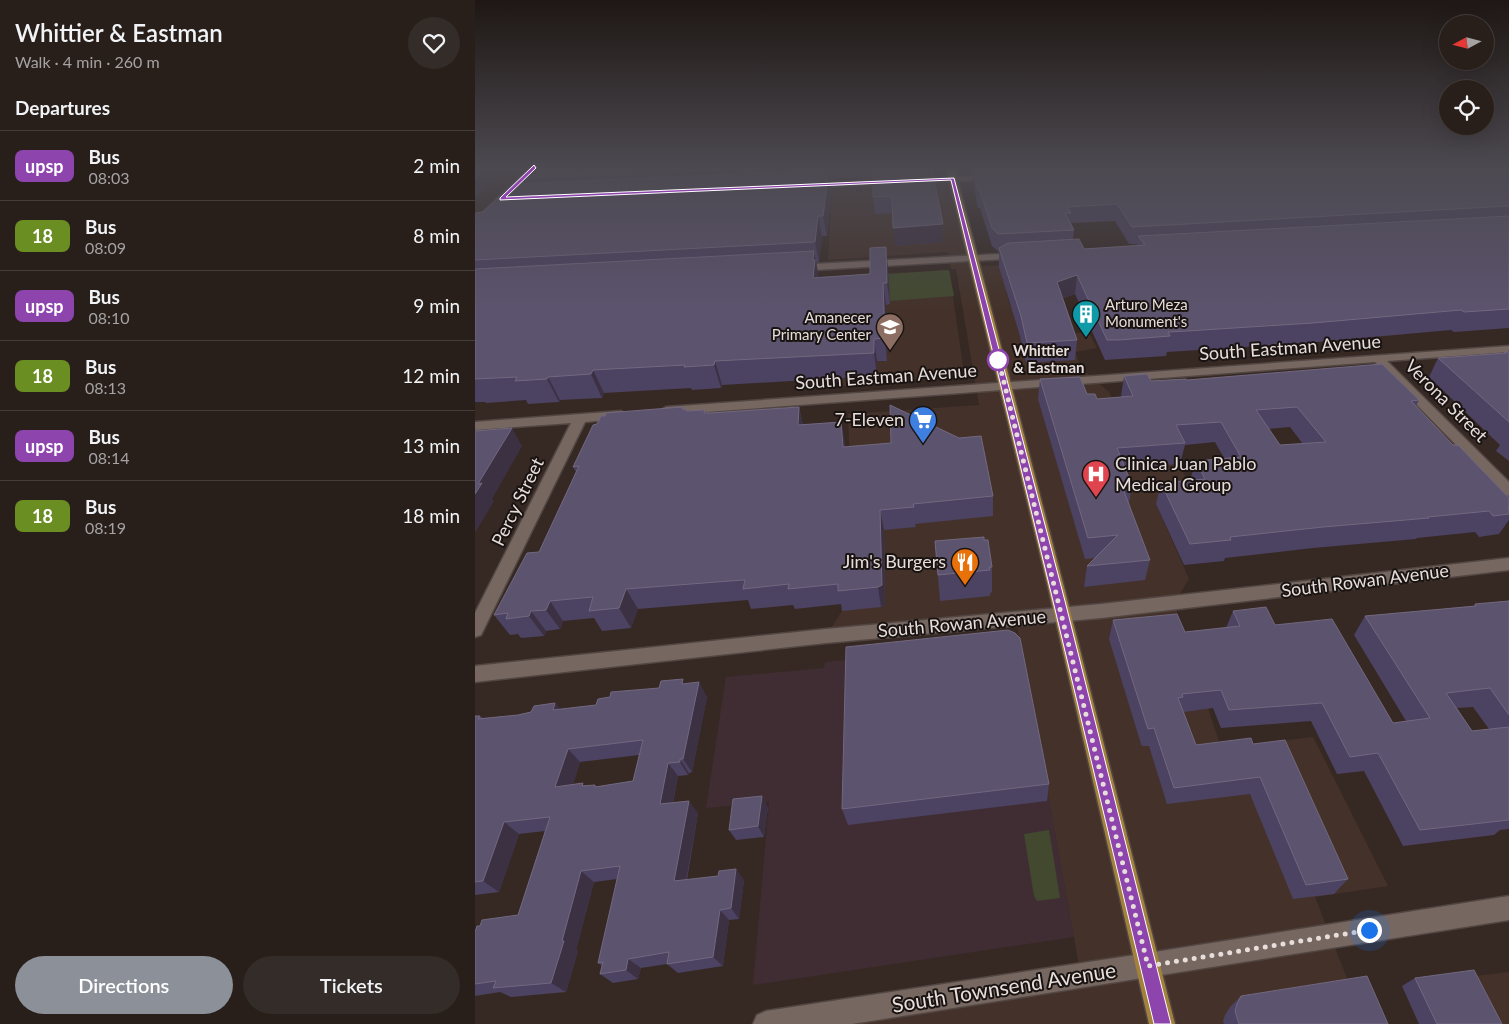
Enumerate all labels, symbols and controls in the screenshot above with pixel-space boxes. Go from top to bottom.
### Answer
north arrow [1439,15,1494,70]
map controls [1439,15,1494,135]
button: heart [408,17,460,69]
text: Whittier & Eastman [15,18,223,47]
text: Walk · 4 min · 260 m [15,52,160,71]
button: locate [1439,80,1494,135]
text: Departures [15,96,110,119]
text: Bus [89,145,120,168]
text: 2 min [413,154,460,177]
text: upsp [25,155,64,177]
text: 08:03 [89,168,130,187]
text: Bus [85,215,116,238]
text: 8 min [413,224,460,247]
text: 18 [32,225,53,247]
text: 08:09 [85,238,126,257]
text: Bus [89,285,120,308]
text: 9 min [413,294,460,317]
text: upsp [25,295,64,317]
place label: Arturo Meza Monument's [1105,295,1188,330]
building icon: Arturo Meza Monument's [1071,299,1101,338]
text: 08:10 [89,308,130,327]
place label: Amanecer Primary Center [772,308,872,343]
school or university icon: Amanecer Primary Center [875,312,905,351]
street label: South Eastman Avenue [1198,330,1381,364]
place label: Whittier & Eastman [1013,341,1085,376]
marker: Whittier & Eastman [987,349,1009,371]
street label: Verona Street [1401,354,1493,447]
text: Bus [85,355,116,378]
street label: South Eastman Avenue [794,359,977,393]
text: 12 min [402,364,460,387]
text: 18 [32,365,53,387]
text: 08:13 [85,378,126,397]
supermarket icon: 7-Eleven [908,405,938,444]
place label: 7-Eleven [834,408,904,430]
text: Bus [89,425,120,448]
text: 13 min [402,434,460,457]
text: upsp [25,435,64,457]
text: 08:14 [89,448,130,467]
place label: Clinica Juan Pablo Medical Group [1115,452,1257,495]
street label: Percy Street [486,453,548,549]
hospital icon: Clinica Juan Pablo Medical Group [1081,459,1111,498]
text: Bus [85,495,116,518]
text: 18 min [402,504,460,527]
text: 18 [32,505,53,527]
text: 08:19 [85,518,126,537]
restaurant icon: Jim's Burgers [950,547,980,586]
place label: Jim's Burgers [843,550,946,572]
street label: South Rowan Avenue [1280,559,1450,601]
street label: South Rowan Avenue [877,605,1047,641]
your location [1357,918,1382,943]
button: Directions [15,956,233,1014]
button: Tickets [243,956,460,1014]
street label: South Townsend Avenue [890,956,1118,1017]

